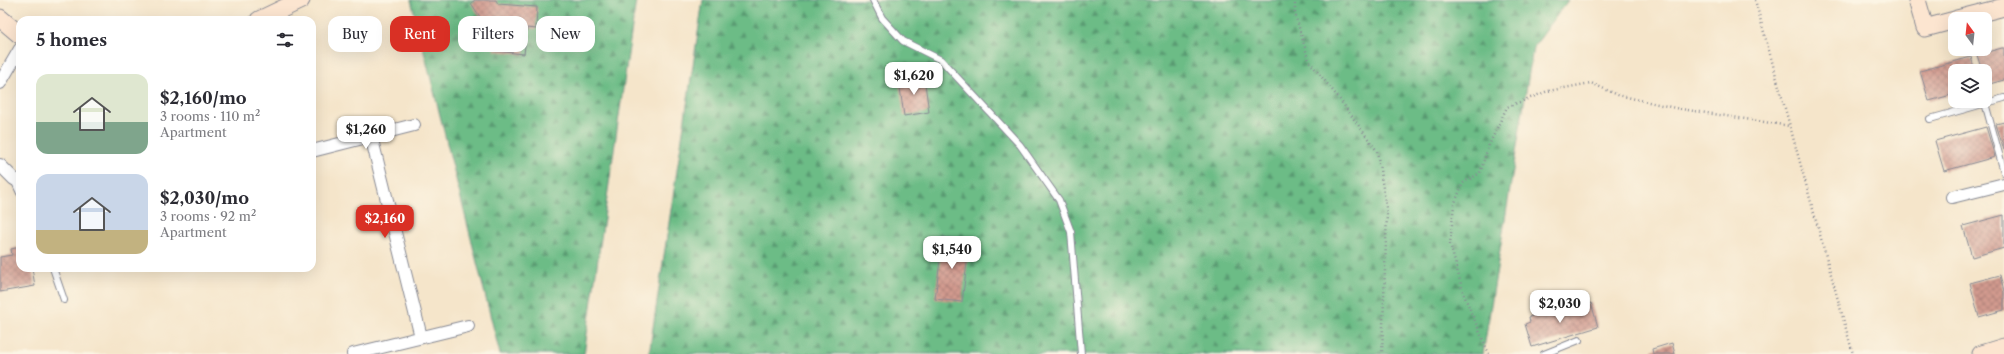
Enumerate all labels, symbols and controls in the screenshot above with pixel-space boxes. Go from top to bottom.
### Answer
north arrow [1948,12,1992,56]
map controls [1948,12,1992,108]
chip: Buy [328,16,382,52]
chip: Rent [390,16,450,52]
chip: Filters [458,16,528,52]
chip: New [536,16,595,52]
icon: filters [274,29,296,51]
text: 5 homes [36,30,107,50]
pin: $1,620 [881,62,947,96]
button: layers [1948,64,1992,108]
text: $1,620 [894,67,934,83]
text: $2,160/mo [160,88,247,108]
icon: home [68,90,116,138]
text: 3 rooms · 110 m² [160,108,260,124]
pin: $1,260 [333,116,399,150]
text: $1,260 [346,121,386,137]
text: Apartment [160,124,227,140]
text: $2,030/mo [160,188,249,208]
icon: home [68,190,116,238]
pin: $2,160 [352,205,418,239]
text: 3 rooms · 92 m² [160,208,256,224]
text: $2,160 [365,210,405,226]
text: Apartment [160,224,227,240]
pin: $1,540 [919,236,985,270]
text: $1,540 [932,241,972,257]
pin: $2,030 [1527,290,1593,324]
text: $2,030 [1539,295,1581,311]

